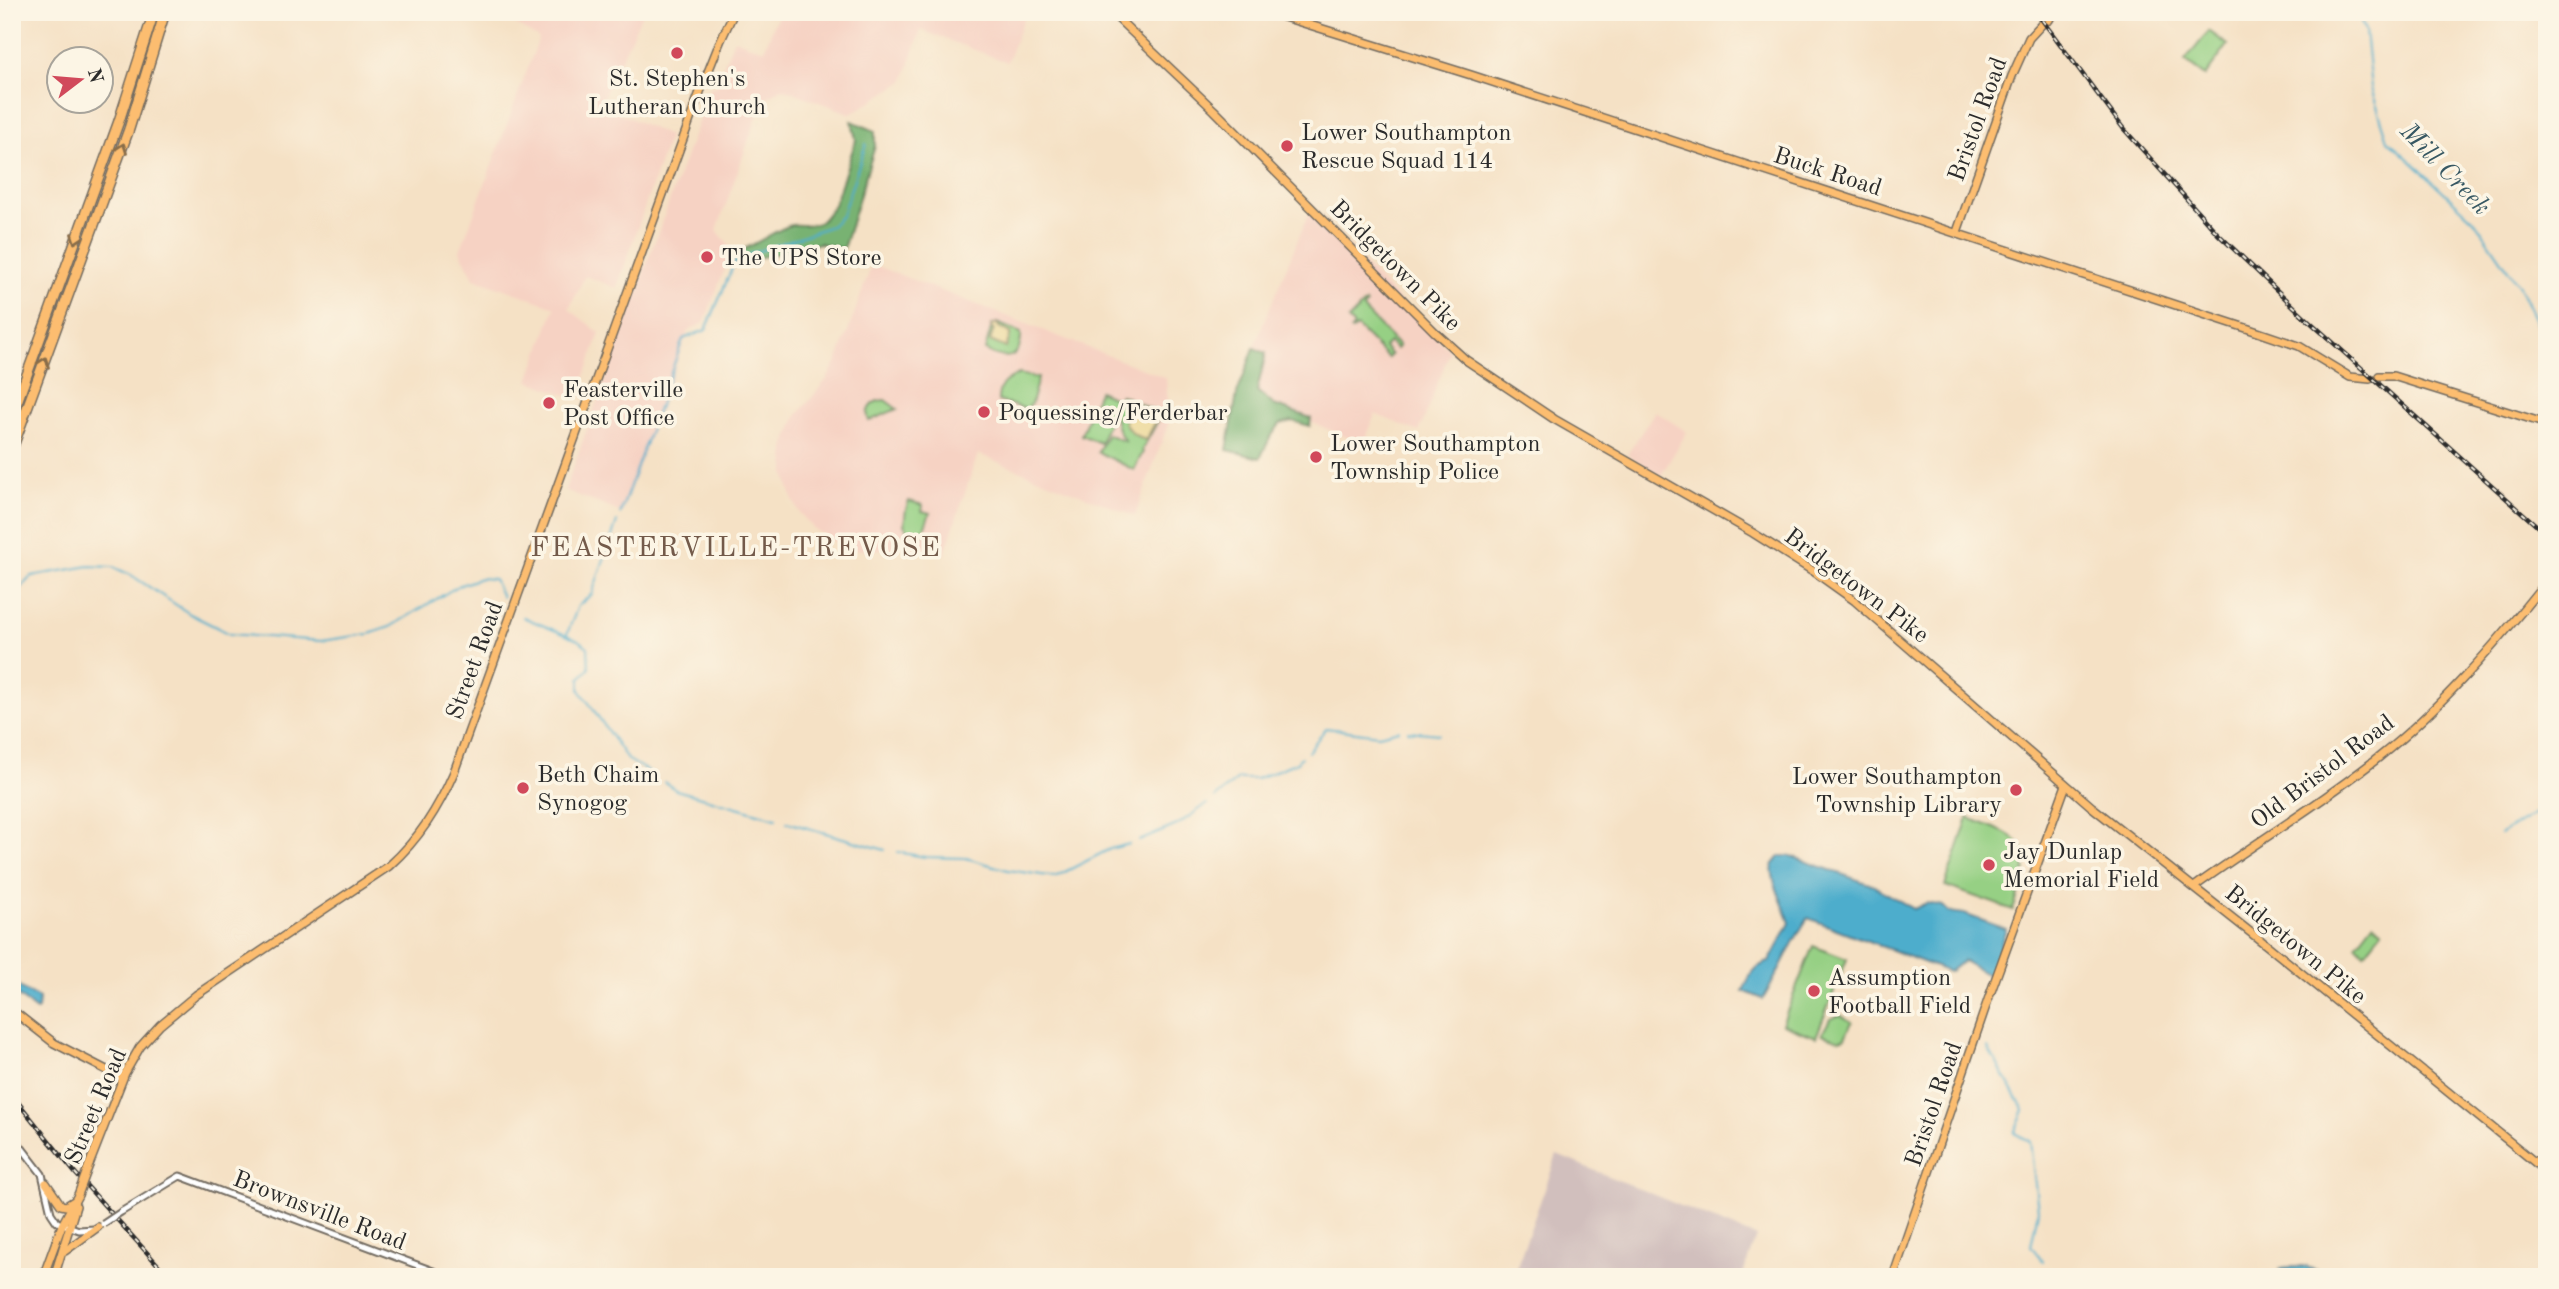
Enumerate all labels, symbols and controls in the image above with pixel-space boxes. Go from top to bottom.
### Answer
marker: St. Stephen's Lutheran Church [669,45,685,61]
north arrow [46,46,116,116]
street label: Bristol Road [1945,54,2012,185]
text: N [83,66,105,86]
place label: St. Stephen's Lutheran Church [588,68,766,120]
water label: Mill Creek [2394,118,2495,220]
place label: Lower Southampton Rescue Squad 114 [1301,122,1511,174]
marker: Lower Southampton Rescue Squad 114 [1279,138,1295,154]
one-way arrow [114,143,128,155]
street label: Buck Road [1770,144,1885,202]
street label: Bridgetown Pike [1325,196,1465,336]
one-way arrow [70,233,84,245]
place label: The UPS Store [721,247,882,271]
marker: The UPS Store [699,249,715,265]
one-way arrow [36,357,50,369]
place label: Feasterville Post Office [563,379,683,431]
marker: Feasterville Post Office [541,395,557,411]
place label: Poquessing/Ferderbar [998,402,1228,426]
marker: Poquessing/Ferderbar [976,404,992,420]
place label: Lower Southampton Township Police [1330,433,1540,485]
marker: Lower Southampton Township Police [1308,449,1324,465]
street label: Bridgetown Pike [1779,525,1932,649]
district label: FEASTERVILLE-TREVOSE [530,535,942,563]
street label: Street Road [443,598,508,723]
street label: Old Bristol Road [2247,711,2399,834]
place label: Beth Chaim Synogog [537,764,659,816]
place label: Lower Southampton Township Library [1792,766,2002,818]
marker: Beth Chaim Synogog [515,780,531,796]
marker: Lower Southampton Township Library [2008,782,2024,798]
place label: Jay Dunlap Memorial Field [2003,841,2159,893]
marker: Jay Dunlap Memorial Field [1981,857,1997,873]
street label: Bridgetown Pike [2220,881,2370,1010]
place label: Assumption Football Field [1828,967,1971,1019]
marker: Assumption Football Field [1806,983,1822,999]
street label: Bristol Road [1902,1039,1967,1170]
street label: Street Road [62,1045,132,1168]
street label: Brownsville Road [229,1168,409,1256]

